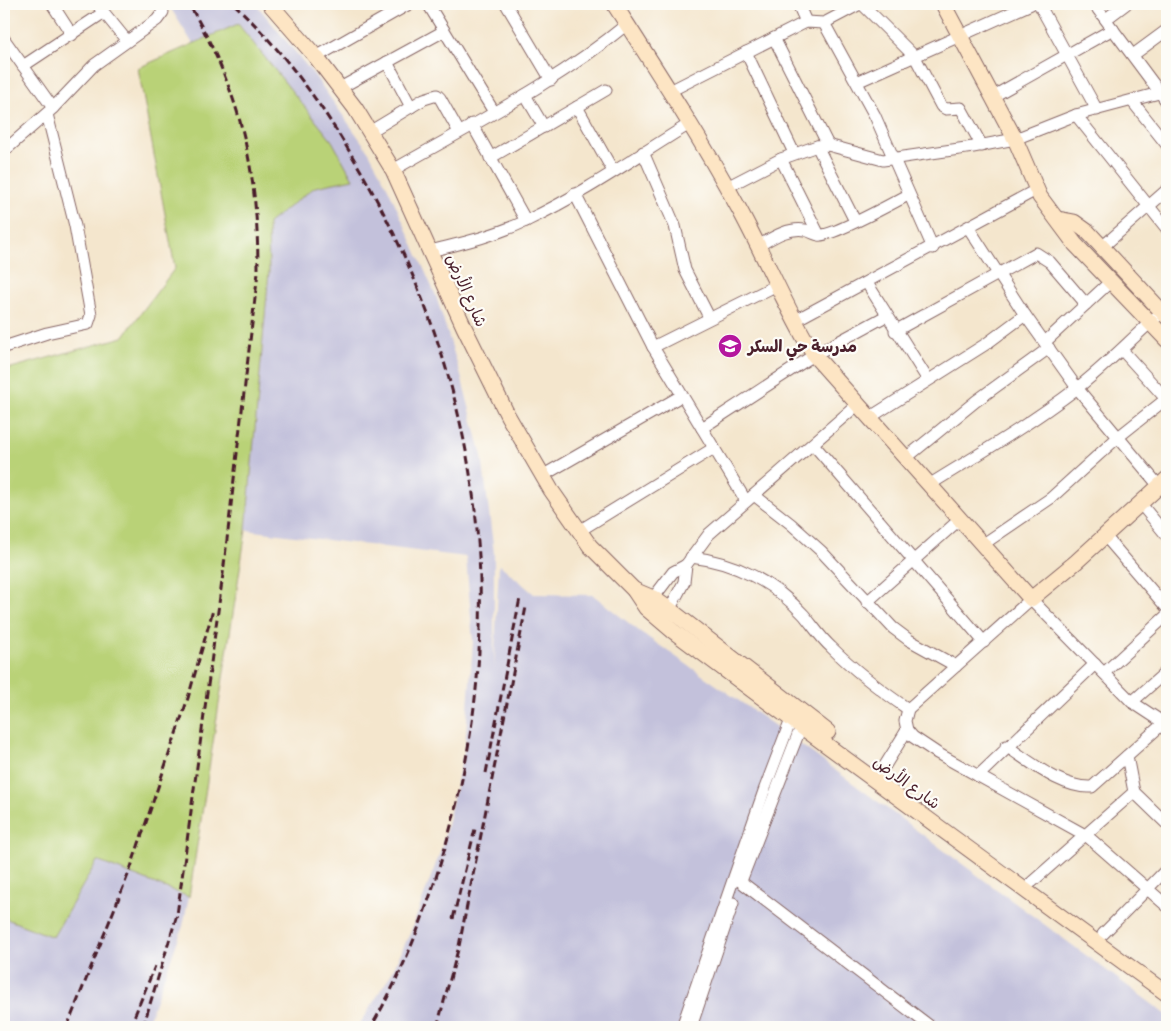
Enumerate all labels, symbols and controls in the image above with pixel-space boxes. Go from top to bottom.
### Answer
street label: شارع الأرض [438,250,492,331]
school or university icon: مدرسة حي السكر [717,333,743,359]
place label: مدرسة حي السكر [746,337,857,361]
street label: شارع الأرض [867,751,944,816]

